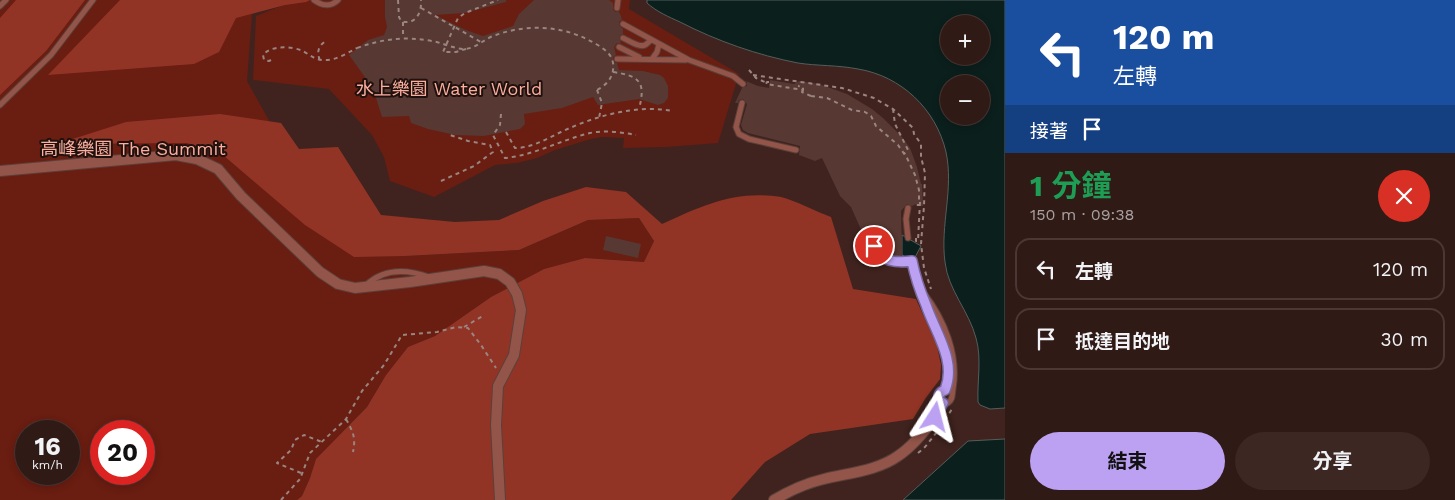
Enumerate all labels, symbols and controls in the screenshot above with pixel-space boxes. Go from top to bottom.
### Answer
map controls [940,15,990,125]
button: + [940,15,990,65]
text: 120 m [1113,16,1214,58]
icon: left [1030,20,1095,85]
text: 左轉 [1113,64,1157,89]
button: − [940,75,990,125]
park label: 水上樂園 Water World [356,78,542,99]
icon: arrive [1078,115,1106,143]
text: 接著 [1030,120,1068,143]
park label: 高峰樂園 The Summit [40,138,226,159]
text: 1 分鐘 [1030,168,1112,203]
button: close [1378,170,1430,222]
text: 150 m · 09:38 [1030,205,1134,224]
pin [853,225,895,267]
icon: arrive [860,232,888,260]
icon: left [1032,255,1060,283]
text: 120 m [1373,258,1428,281]
text: 左轉 [1075,260,1113,283]
icon: arrive [1032,325,1060,353]
text: 30 m [1381,328,1428,351]
text: 抵達目的地 [1075,330,1170,353]
position arrow [908,390,960,442]
speed limit sign: 20 [90,420,155,485]
text: 16 [34,432,61,461]
button: 結束 [1030,432,1225,490]
button: 分享 [1235,432,1430,490]
text: km/h [32,458,63,472]

